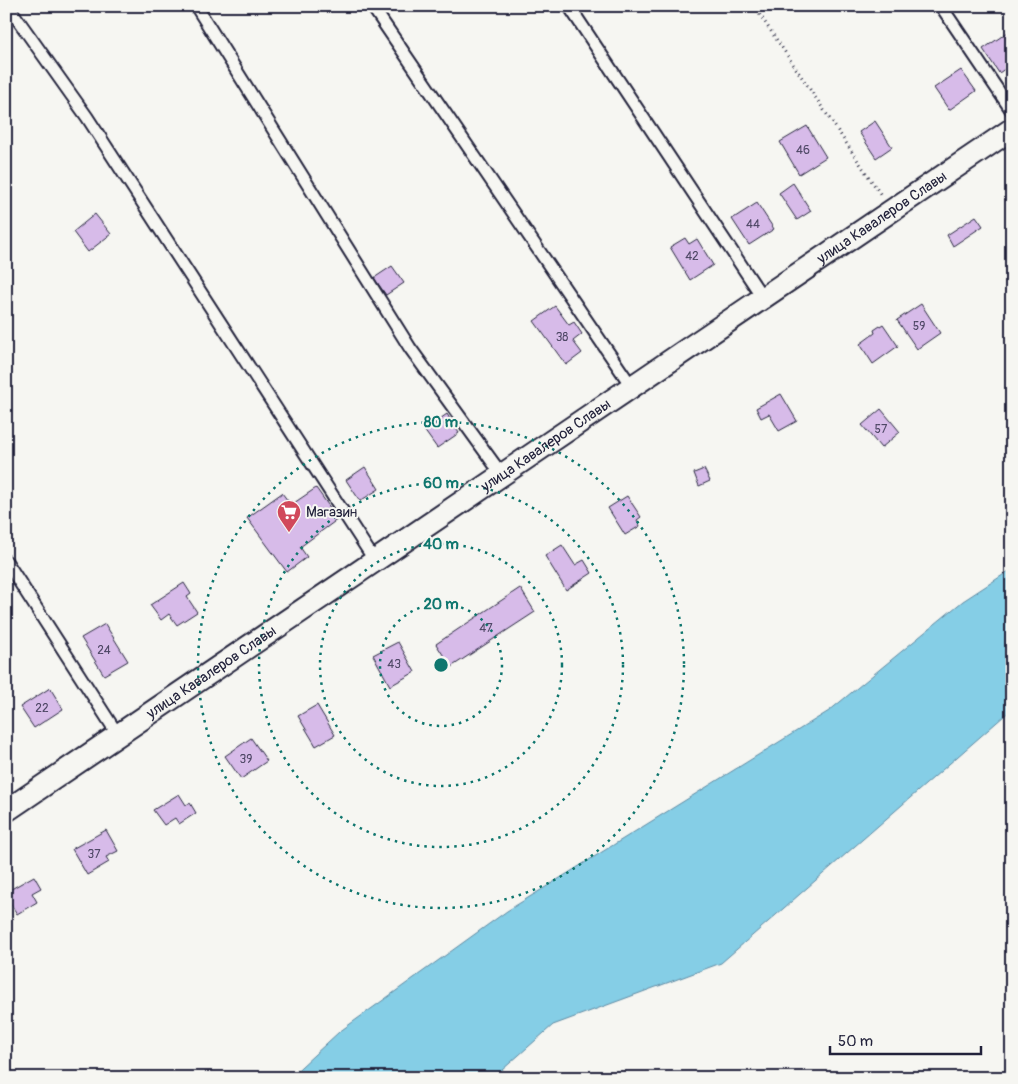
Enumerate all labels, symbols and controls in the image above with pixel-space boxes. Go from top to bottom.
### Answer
house number: 46 [796,143,810,158]
street label: улица Кавалеров Славы [812,167,950,269]
house number: 44 [746,217,760,232]
house number: 42 [685,249,699,264]
house number: 59 [913,319,925,334]
house number: 38 [556,330,568,345]
street label: улица Кавалеров Славы [476,394,614,496]
text: 80 m [424,413,458,432]
house number: 57 [875,422,888,437]
text: 60 m [423,474,459,493]
supermarket icon: Магазин [276,499,302,533]
place label: Магазин [306,503,357,522]
text: 40 m [423,535,459,554]
text: 20 m [423,595,459,614]
street label: улица Кавалеров Славы [142,621,280,723]
house number: 47 [479,621,493,636]
house number: 24 [97,643,111,658]
centre of rings [432,656,450,674]
house number: 43 [387,657,401,672]
house number: 22 [35,701,49,716]
house number: 39 [240,752,252,767]
house number: 37 [87,847,101,862]
scale bar [830,1024,982,1056]
text: 50 m [838,1032,873,1051]

